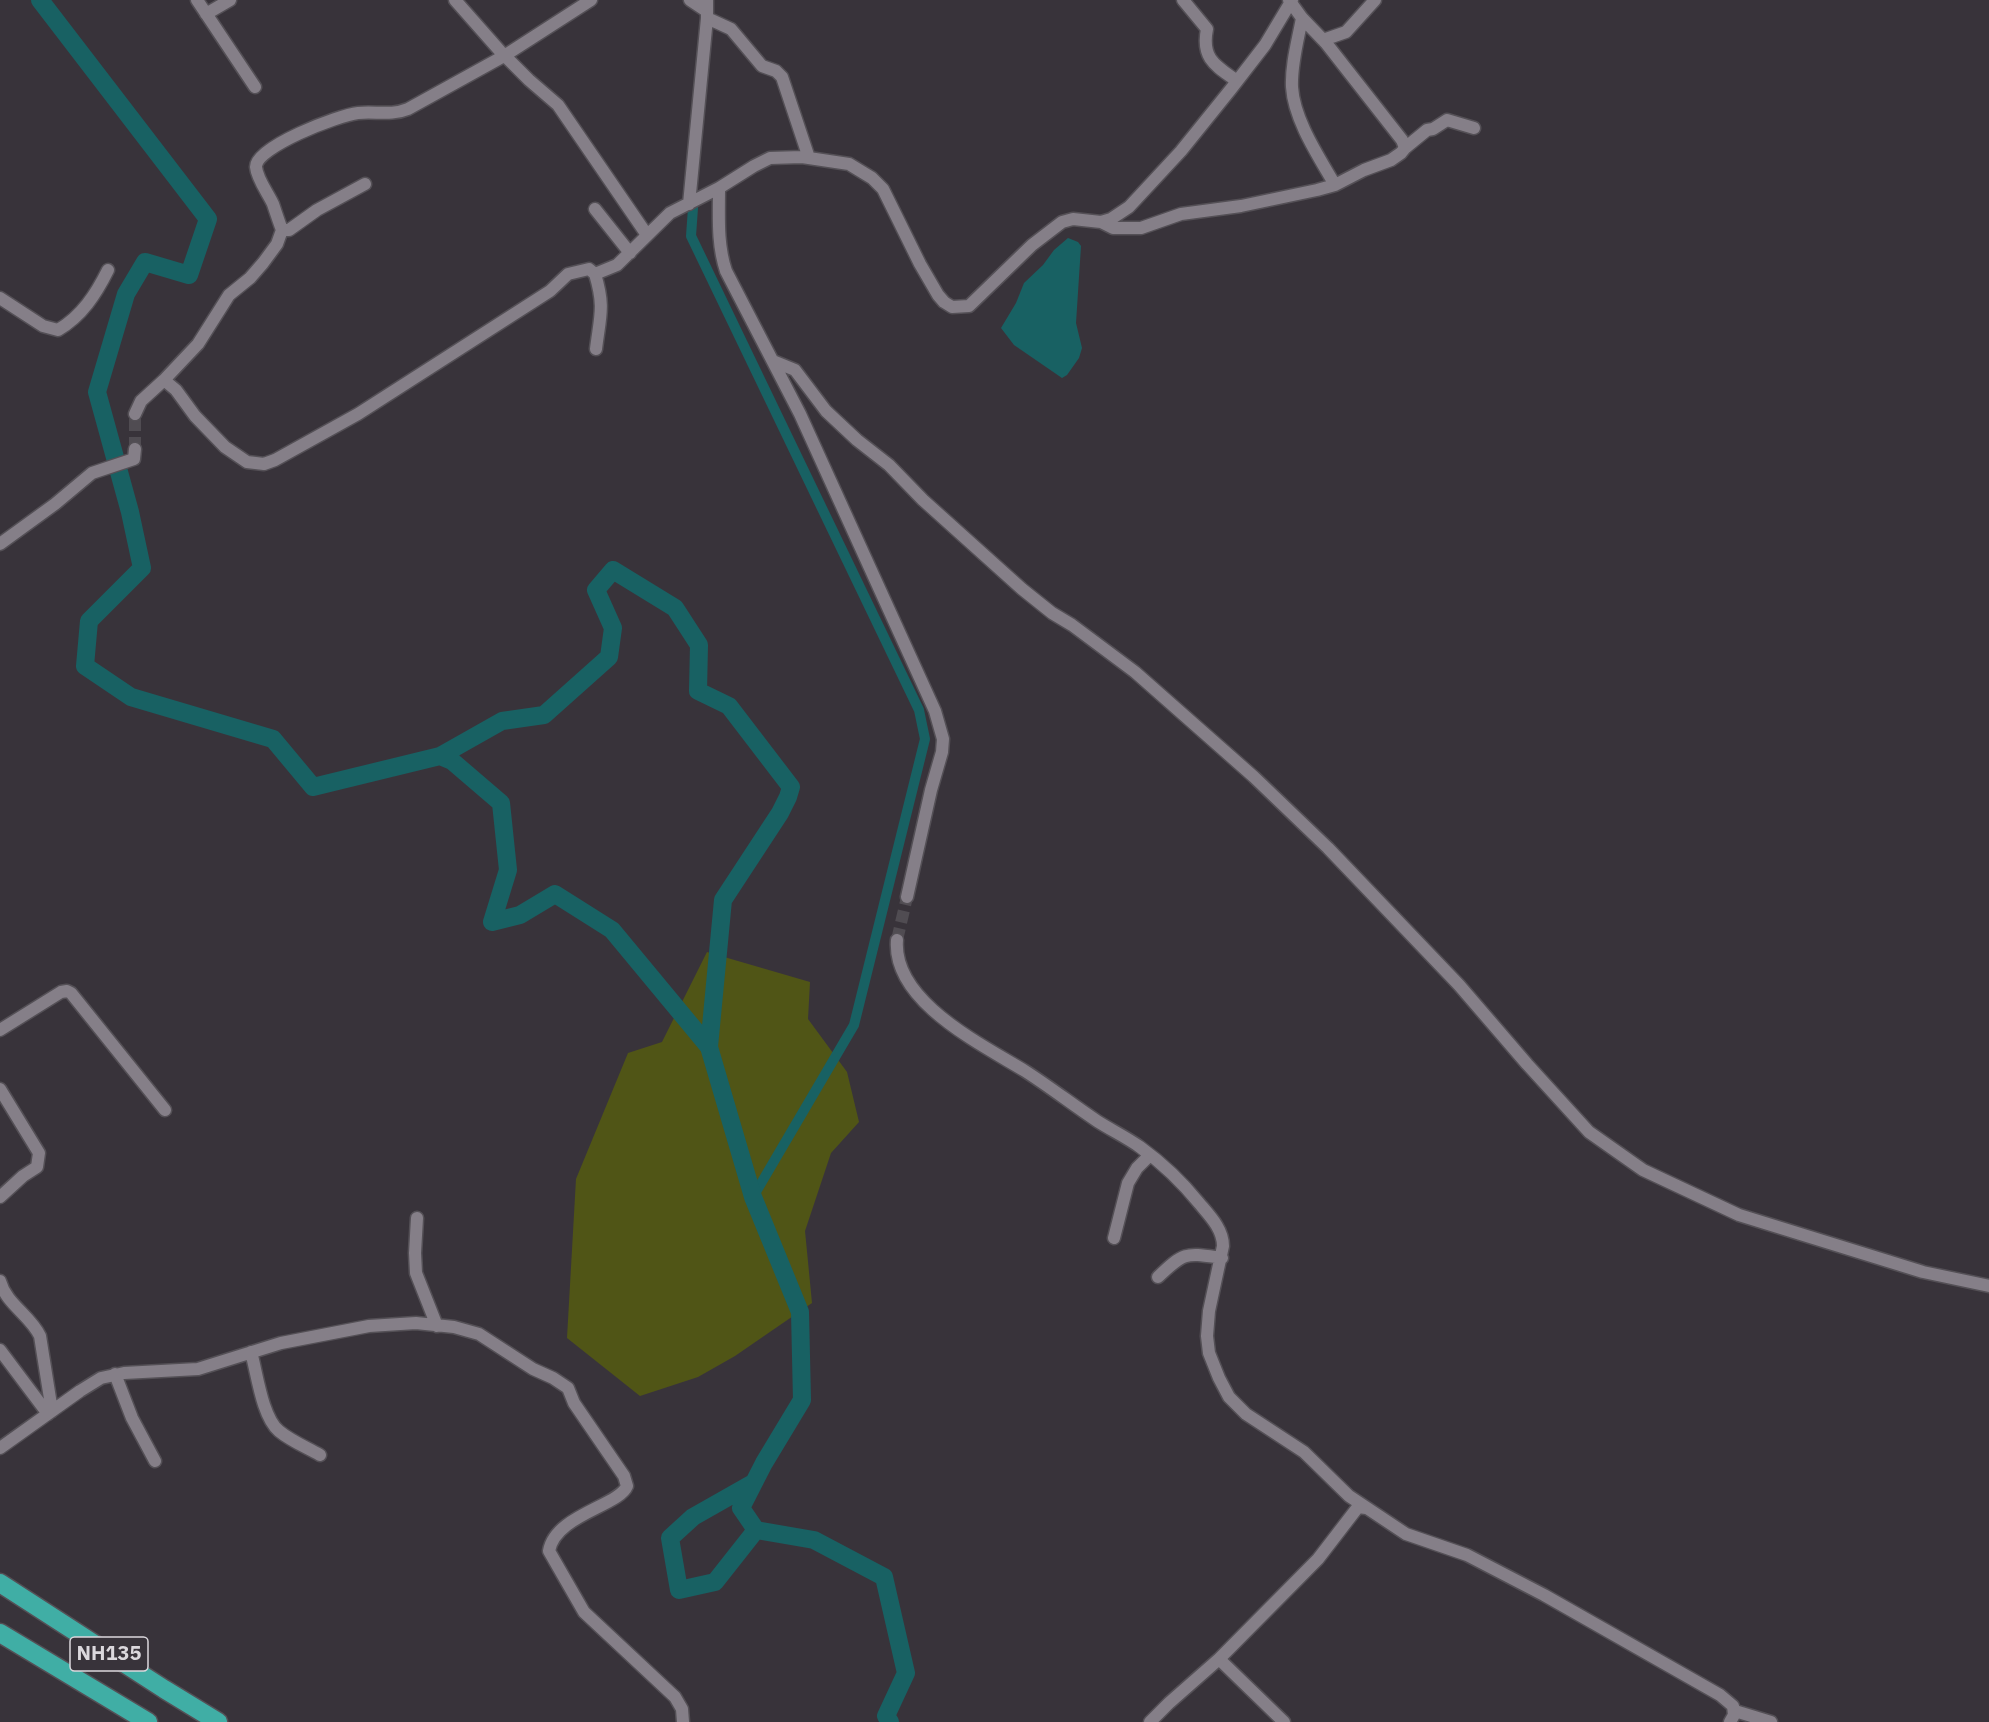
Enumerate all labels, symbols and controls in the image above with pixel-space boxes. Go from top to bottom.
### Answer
road number: NH135 [70,1637,148,1671]

